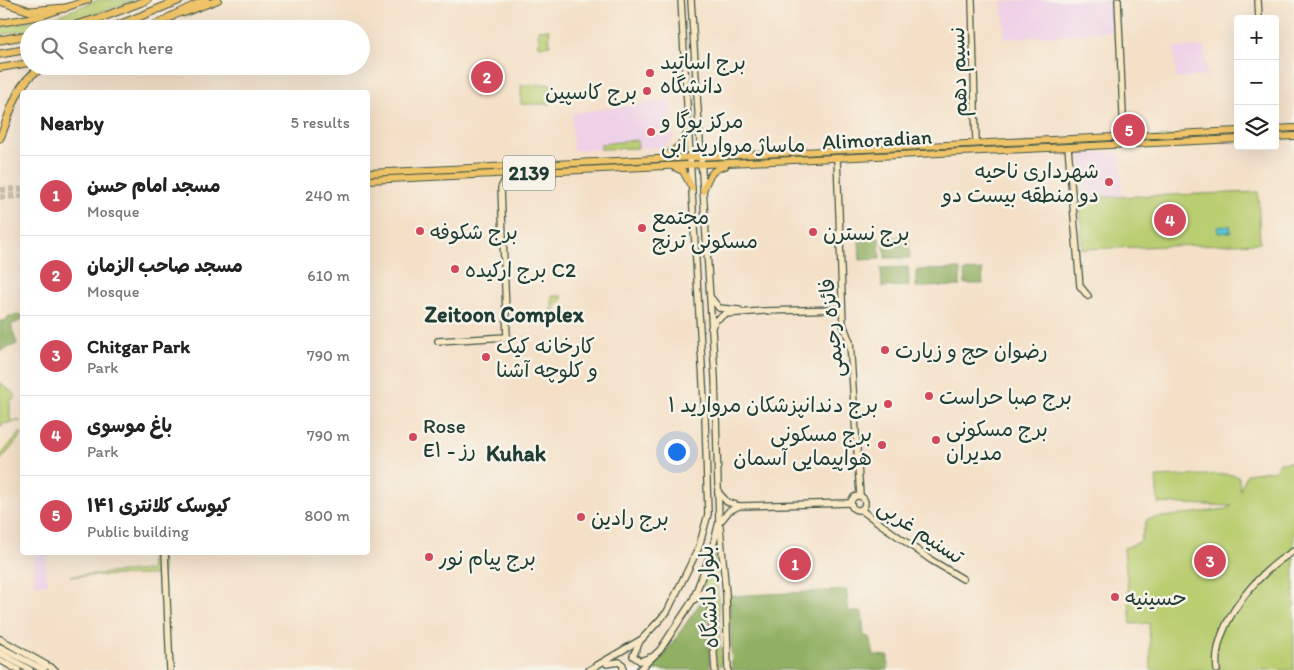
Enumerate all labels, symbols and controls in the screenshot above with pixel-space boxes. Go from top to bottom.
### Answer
map controls [1234,15,1279,150]
button: + [1234,15,1279,60]
search box [20,20,370,75]
street label: نسیم دهم [944,26,976,117]
icon: search [38,34,66,62]
text: Search here [78,36,173,59]
place label: برج اساتید دانشگاه [660,49,746,98]
pin: 2 [471,58,503,96]
button: − [1234,60,1279,105]
marker: برج اساتید دانشگاه [644,67,656,79]
place label: برج کاسپین [545,79,637,106]
marker: برج کاسپین [641,85,653,97]
button: layers [1234,105,1279,150]
place label: مرکز یوگا و ماساژ مروارید آبی [659,108,805,159]
text: Nearby [40,110,104,135]
pin: 5 [1113,111,1145,149]
text: 5 results [290,113,350,132]
street label: Alimoradian [821,124,933,154]
marker: مرکز یوگا و ماساژ مروارید آبی [645,126,657,138]
road number: 2139 [503,156,555,190]
place label: شهرداری ناحیه دو منطقه بیست دو [940,158,1099,208]
text: مسجد امام حسن [87,174,220,197]
marker: شهرداری ناحیه دو منطقه بیست دو [1103,176,1115,188]
text: 1 [52,186,60,205]
text: 240 m [305,186,350,205]
pin: 4 [1154,201,1186,239]
text: Mosque [87,202,140,221]
place label: مجتمع مسکونی ترنج [652,204,758,255]
place label: برج شکوفه [430,219,518,246]
place label: برج نسترن [823,220,910,247]
marker: مجتمع مسکونی ترنج [636,222,648,234]
marker: برج شکوفه [414,225,426,237]
marker: برج نسترن [807,226,819,238]
text: مسجد صاحب الزمان [87,254,243,277]
place label: برج ارکیده C2 [465,257,576,284]
marker: برج ارکیده C2 [449,263,461,275]
text: 2 [52,266,60,285]
text: 610 m [307,266,350,285]
street label: فائزه رحیمی [813,277,851,379]
text: Mosque [87,282,140,301]
district label: Zeitoon Complex [424,301,585,328]
place label: کارخانه کیک و کلوچه آشنا [496,333,598,384]
text: Chitgar Park [87,335,190,358]
place label: رضوان حج و زیارت [895,338,1048,365]
marker: رضوان حج و زیارت [879,344,891,356]
text: 3 [52,346,60,365]
text: 790 m [307,346,350,365]
marker: کارخانه کیک و کلوچه آشنا [480,351,492,363]
text: Park [87,358,118,377]
place label: برج صبا حراست [939,384,1072,411]
marker: برج صبا حراست [923,390,935,402]
place label: برج دندانپزشکان مروارید ۱ [668,392,878,419]
marker: برج دندانپزشکان مروارید ۱ [882,398,894,410]
place label: Rose E۱ - رز [423,413,476,462]
text: باغ موسوی [87,414,172,437]
place label: برج مسکونی مدیران [946,416,1048,465]
place label: برج مسکونی هواپیمایی آسمان [733,421,872,472]
text: 4 [51,426,61,445]
text: 790 m [307,426,350,445]
marker: Rose E۱ - رز [407,431,419,443]
marker: برج مسکونی مدیران [930,434,942,446]
your location [664,439,690,465]
marker: برج مسکونی هواپیمایی آسمان [876,439,888,451]
district label: Kuhak [486,440,547,467]
text: Park [87,442,118,461]
street label: تسنیم غربی [871,493,969,573]
text: کیوسک کلانتری ۱۴۱ [87,494,231,517]
place label: برج رادین [591,505,669,532]
text: 5 [52,506,60,525]
text: 800 m [304,506,350,525]
marker: برج رادین [575,511,587,523]
text: Public building [87,522,189,541]
pin: 3 [1194,542,1226,580]
place label: برج پیام نور [438,545,536,574]
street label: بلوار دانشگاه [693,545,724,649]
pin: 1 [779,545,811,583]
marker: برج پیام نور [423,551,435,563]
place label: حسینیه [1125,585,1187,610]
marker: حسینیه [1109,591,1121,603]

